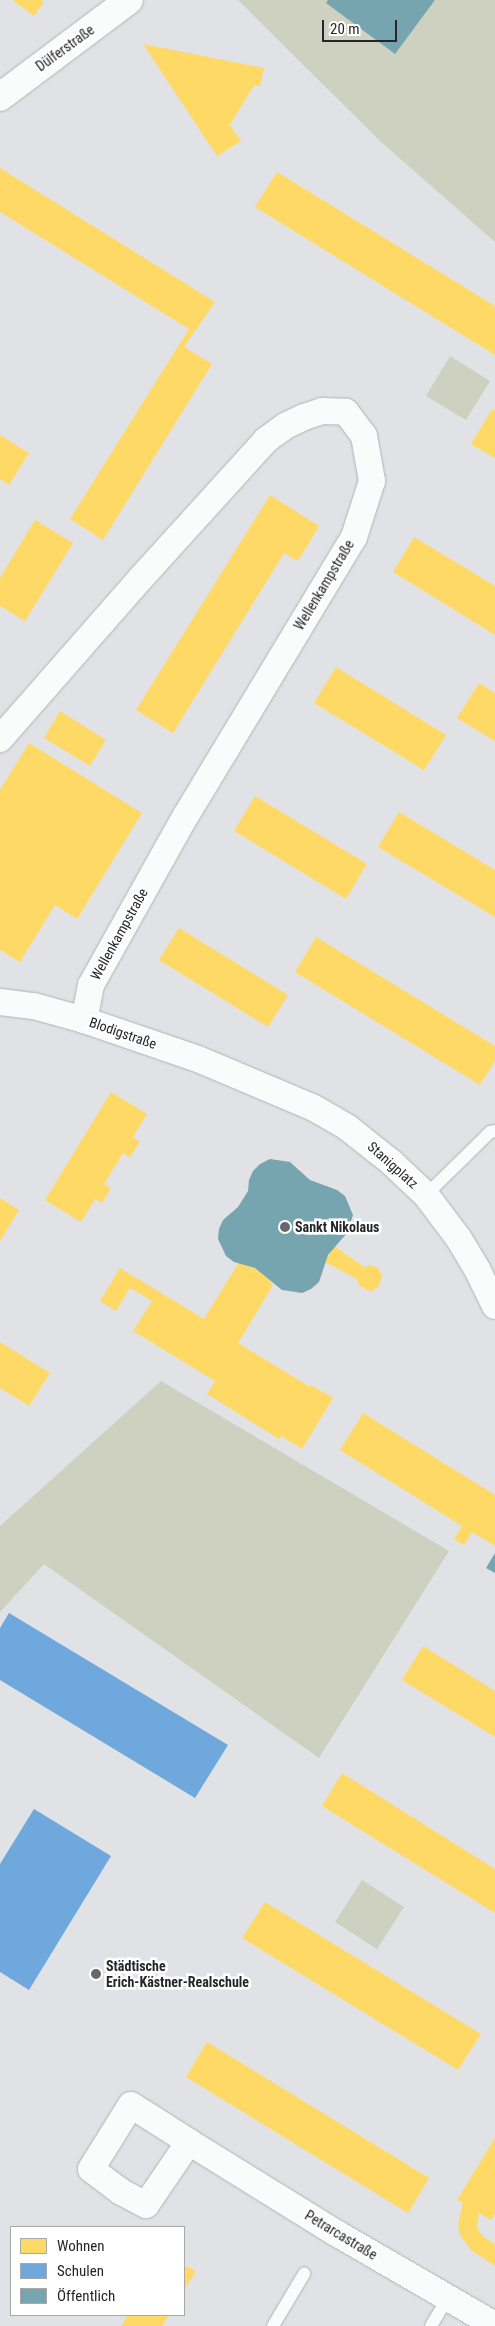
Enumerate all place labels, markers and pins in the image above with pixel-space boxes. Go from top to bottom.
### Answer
place label: Sankt Nikolaus [295,1219,379,1235]
marker: Sankt Nikolaus [279,1221,291,1233]
place label: Städtische Erich-Kästner-Realschule [106,1958,249,1990]
marker: Städtische Erich-Kästner-Realschule [90,1968,102,1980]

